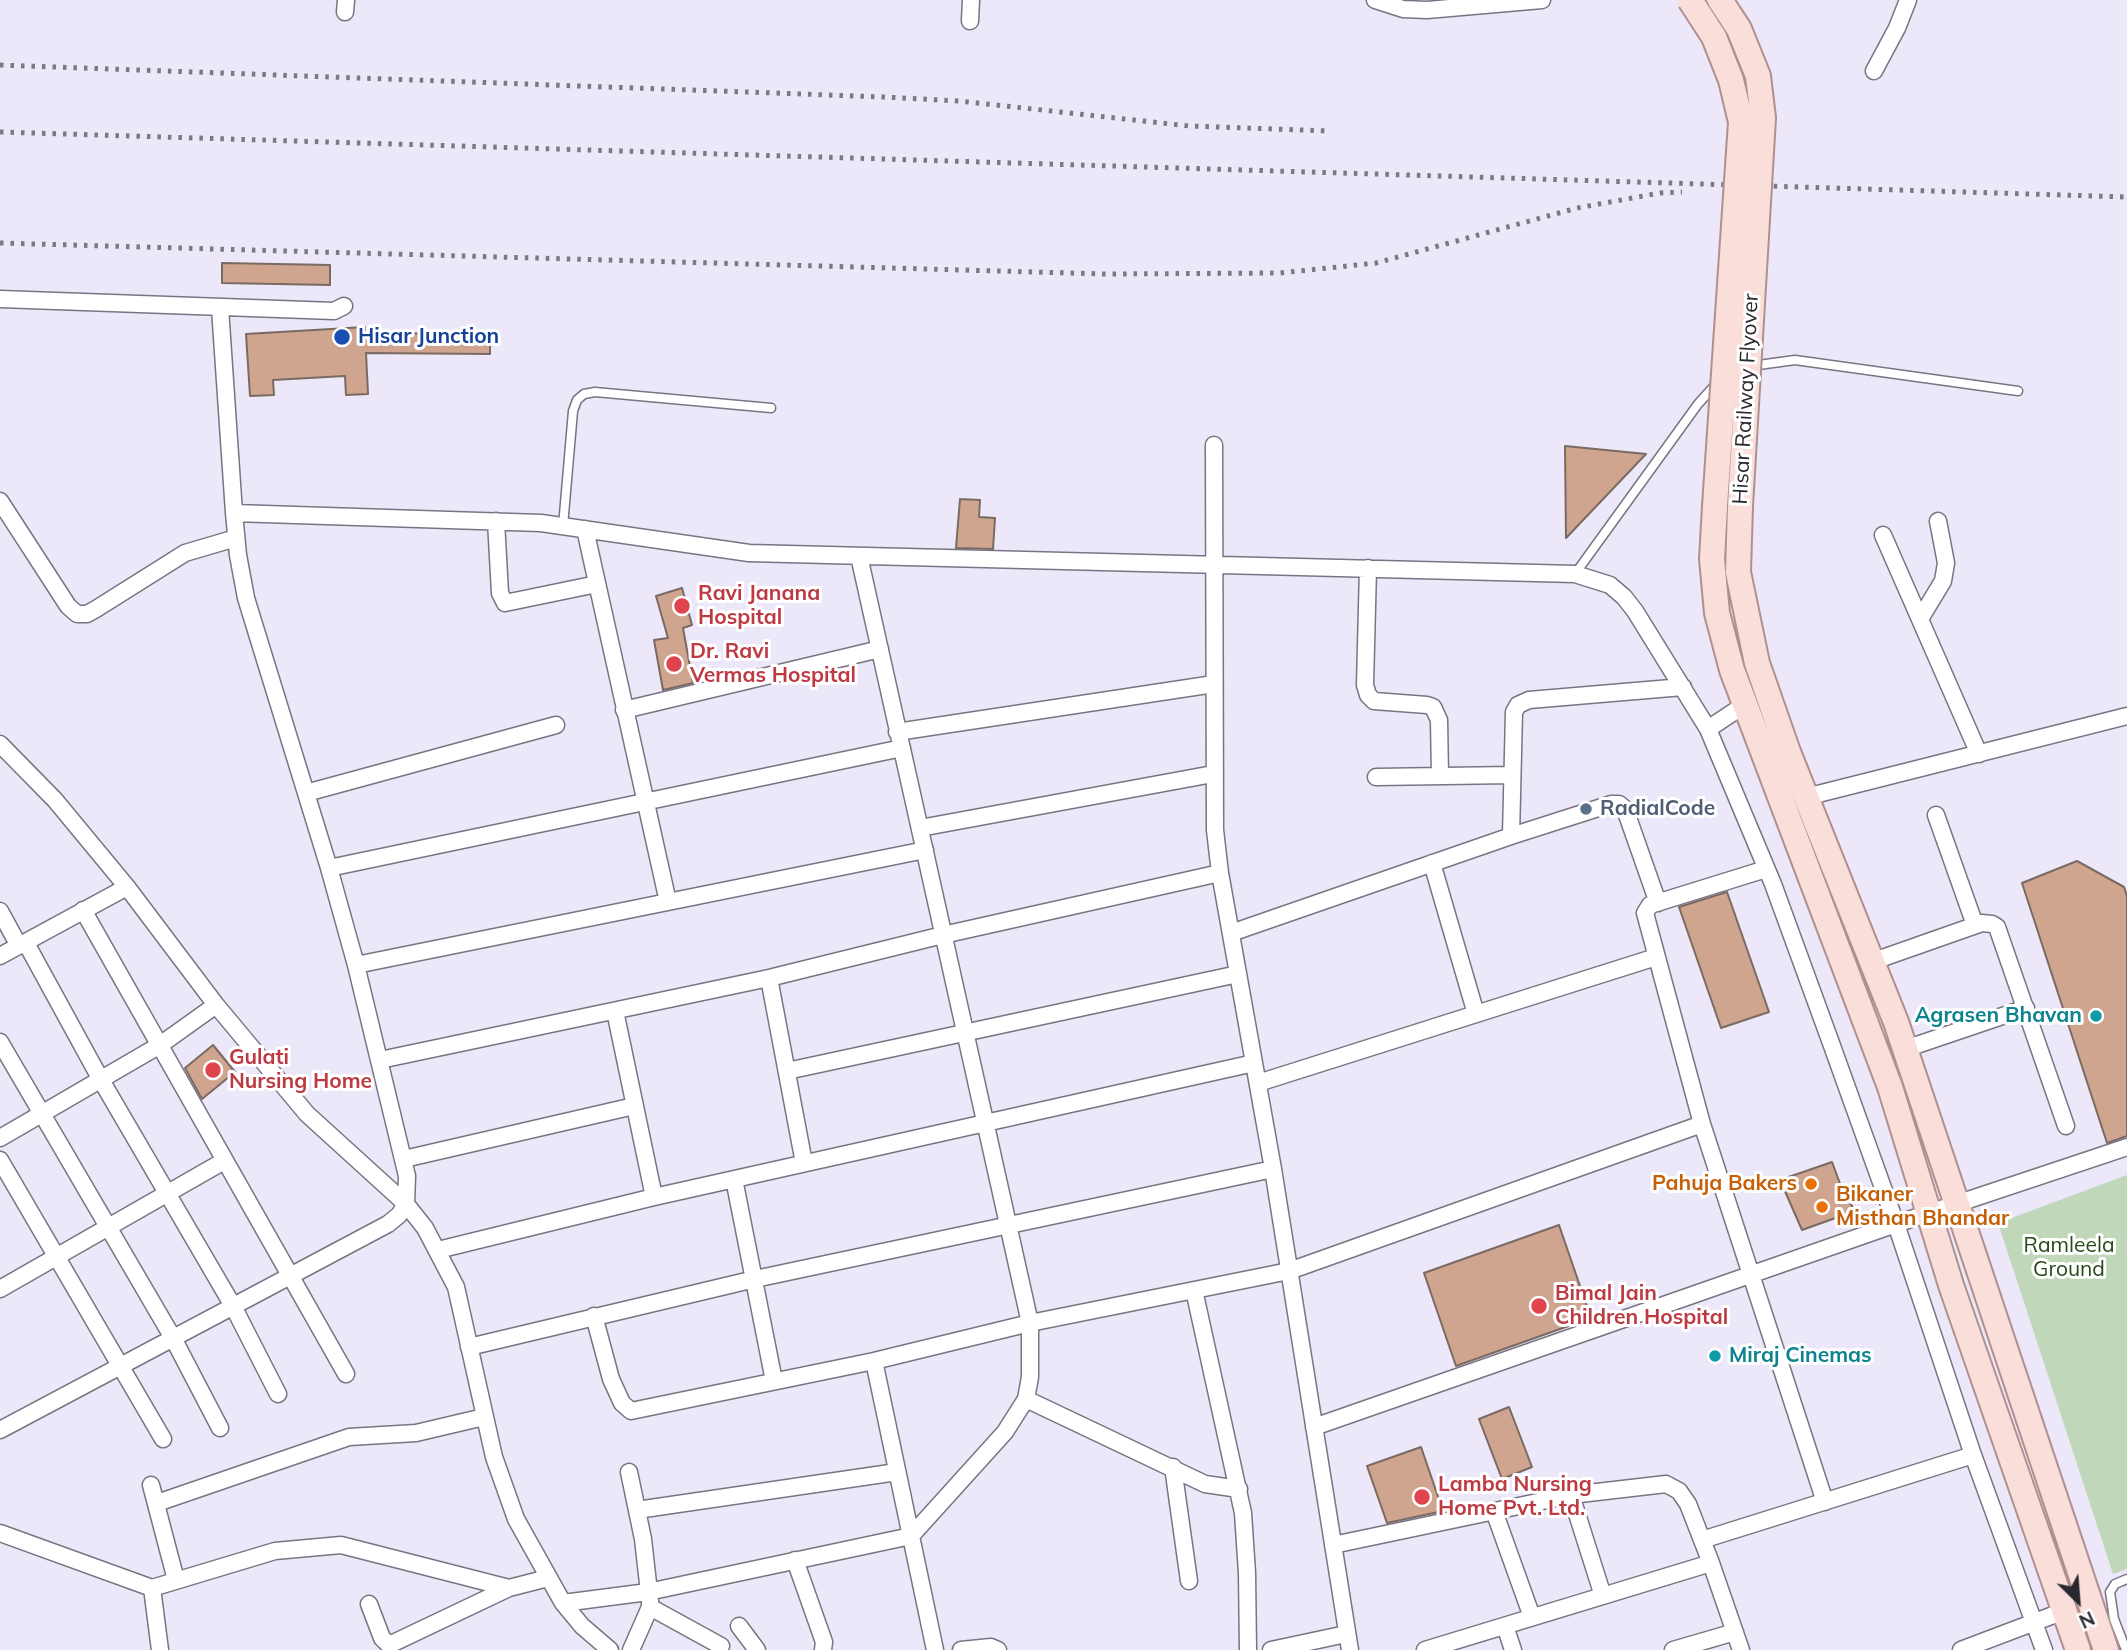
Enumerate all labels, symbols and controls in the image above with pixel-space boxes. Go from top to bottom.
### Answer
street label: Hisar Railway Flyover [1728,293,1764,505]
place label: Hisar Junction [358,324,499,350]
marker: Hisar Junction [332,327,352,347]
place label: Ravi Janana Hospital [698,581,820,631]
marker: Ravi Janana Hospital [672,596,692,616]
place label: Dr. Ravi Vermas Hospital [690,639,856,689]
marker: Dr. Ravi Vermas Hospital [664,654,684,674]
place label: RadialCode [1600,796,1715,822]
marker: RadialCode [1578,801,1594,817]
place label: Agrasen Bhavan [1915,1003,2082,1029]
marker: Agrasen Bhavan [2088,1008,2104,1024]
place label: Gulati Nursing Home [229,1045,372,1095]
marker: Gulati Nursing Home [203,1060,223,1080]
place label: Pahuja Bakers [1652,1171,1797,1197]
marker: Pahuja Bakers [1803,1176,1819,1192]
place label: Bikaner Misthan Bhandar [1836,1182,2009,1232]
marker: Bikaner Misthan Bhandar [1814,1199,1830,1215]
park label: Ramleela Ground [2024,1233,2114,1283]
place label: Bimal Jain Children Hospital [1555,1281,1728,1331]
marker: Bimal Jain Children Hospital [1529,1296,1549,1316]
place label: Miraj Cinemas [1729,1343,1872,1369]
marker: Miraj Cinemas [1707,1348,1723,1364]
place label: Lamba Nursing Home Pvt. Ltd. [1438,1472,1592,1522]
marker: Lamba Nursing Home Pvt. Ltd. [1412,1487,1432,1507]
north arrow [2043,1566,2113,1636]
text: N [2075,1606,2098,1634]

